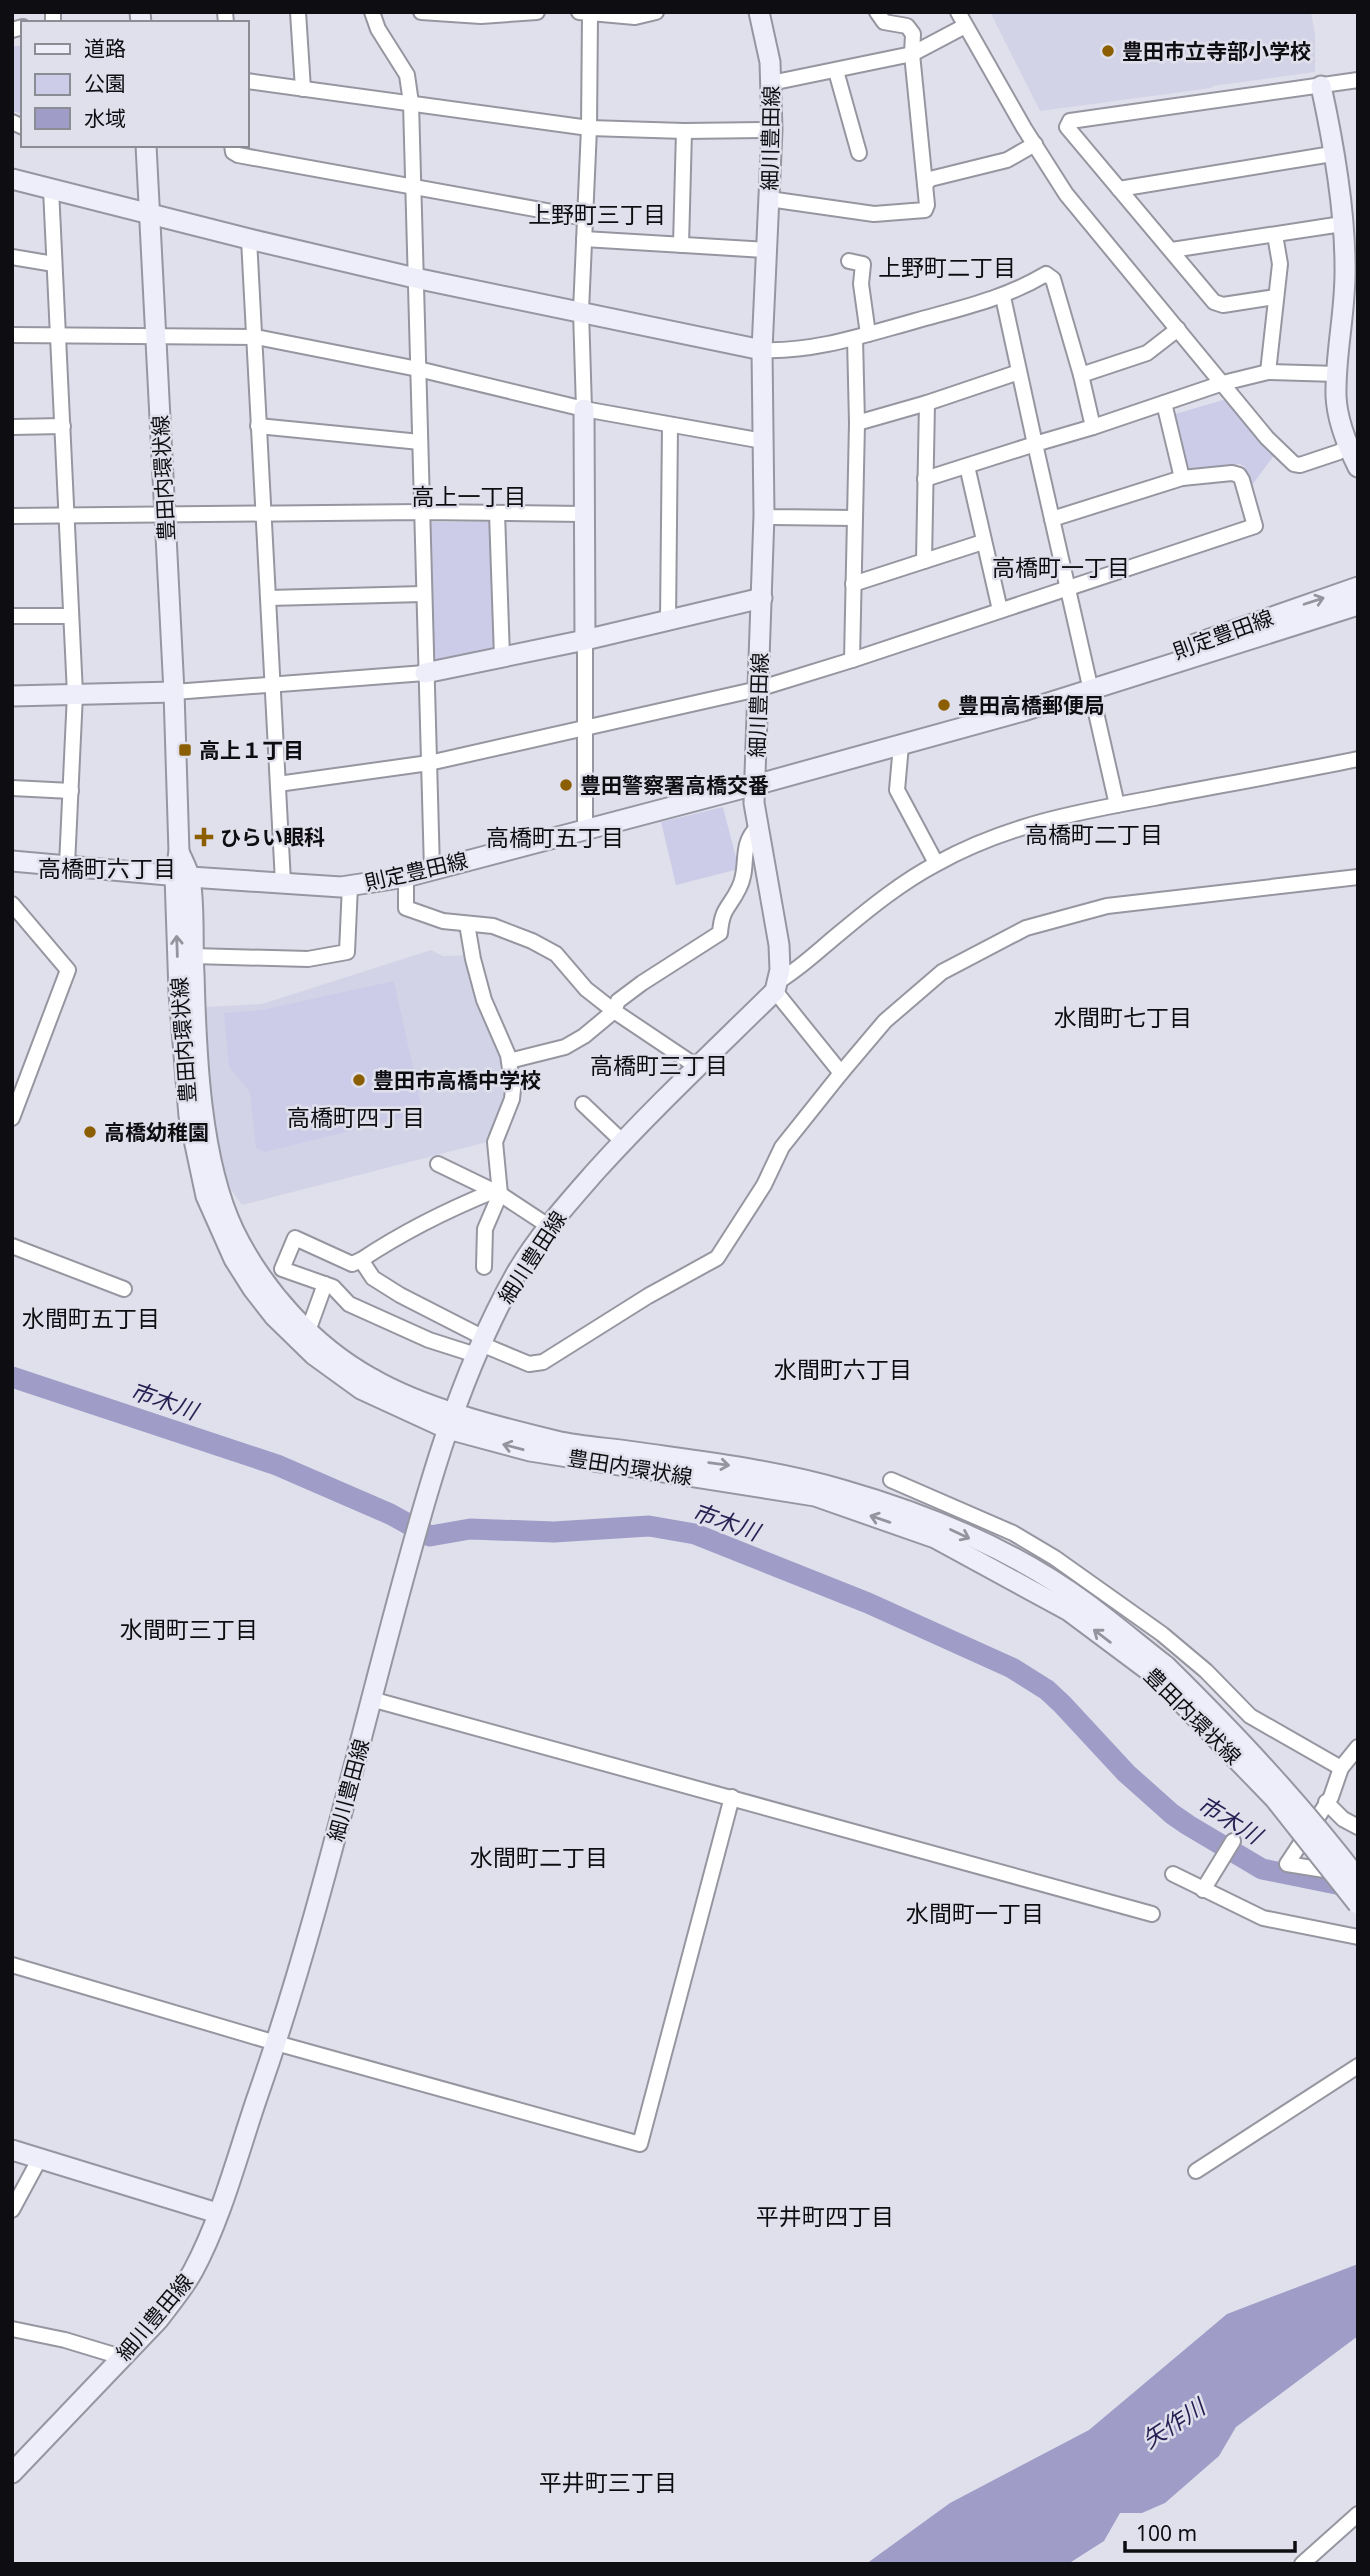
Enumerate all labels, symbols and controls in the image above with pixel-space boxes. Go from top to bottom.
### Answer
legend [21,21,248,147]
text: 道路 [84,34,126,62]
place label: 豊田市立寺部小学校 [1122,37,1311,65]
marker: 豊田市立寺部小学校 [1100,43,1116,59]
text: 公園 [84,69,126,97]
street label: 細川豊田線 [755,85,785,191]
text: 水域 [84,104,126,132]
district label: 上野町三丁目 [528,198,666,230]
district label: 上野町二丁目 [878,251,1016,283]
street label: 豊田内環状線 [146,414,180,542]
district label: 高上一丁目 [412,480,527,512]
district label: 高橋町一丁目 [992,551,1130,583]
one-way arrow [1303,594,1325,606]
street label: 則定豊田線 [1169,603,1277,665]
street label: 細川豊田線 [742,652,774,758]
place label: 豊田高橋郵便局 [958,691,1105,719]
marker: 豊田高橋郵便局 [936,697,952,713]
place label: 高上１丁目 [199,736,304,764]
marker: 高上１丁目 [177,742,193,758]
place label: 豊田警察署高橋交番 [580,771,769,799]
marker: 豊田警察署高橋交番 [558,777,574,793]
district label: 高橋町二丁目 [1025,818,1163,850]
district label: 高橋町五丁目 [486,821,624,853]
place label: ひらい眼科 [220,823,325,851]
marker: ひらい眼科 [194,827,214,847]
street label: 則定豊田線 [362,846,470,896]
district label: 高橋町六丁目 [38,852,176,884]
one-way arrow [171,934,184,957]
street label: 豊田内環状線 [165,976,201,1104]
district label: 水間町七丁目 [1054,1001,1192,1033]
district label: 高橋町三丁目 [590,1049,728,1081]
place label: 豊田市高橋中学校 [373,1066,541,1094]
marker: 豊田市高橋中学校 [351,1072,367,1088]
district label: 高橋町四丁目 [287,1101,425,1133]
place label: 高橋幼稚園 [104,1118,209,1146]
marker: 高橋幼稚園 [82,1124,98,1140]
street label: 細川豊田線 [492,1205,572,1309]
district label: 水間町五丁目 [22,1302,160,1334]
district label: 水間町六丁目 [774,1353,912,1385]
water label: 市木川 [126,1374,205,1427]
one-way arrow [502,1440,525,1453]
street label: 豊田内環状線 [566,1443,694,1491]
one-way arrow [707,1458,730,1471]
water label: 市木川 [688,1495,767,1548]
one-way arrow [869,1512,891,1524]
one-way arrow [949,1528,971,1541]
district label: 水間町三丁目 [120,1613,258,1645]
one-way arrow [1093,1628,1111,1643]
street label: 豊田内環状線 [1139,1662,1247,1770]
street label: 細川豊田線 [321,1736,375,1844]
water label: 市木川 [1192,1788,1270,1852]
district label: 水間町二丁目 [470,1841,608,1873]
district label: 水間町一丁目 [906,1897,1044,1929]
district label: 平井町四丁目 [756,2200,894,2232]
street label: 細川豊田線 [110,2268,198,2366]
water label: 矢作川 [1135,2389,1213,2455]
district label: 平井町三丁目 [539,2466,677,2498]
scale bar [1125,2510,1295,2554]
text: 100 m [1136,2519,1197,2547]

